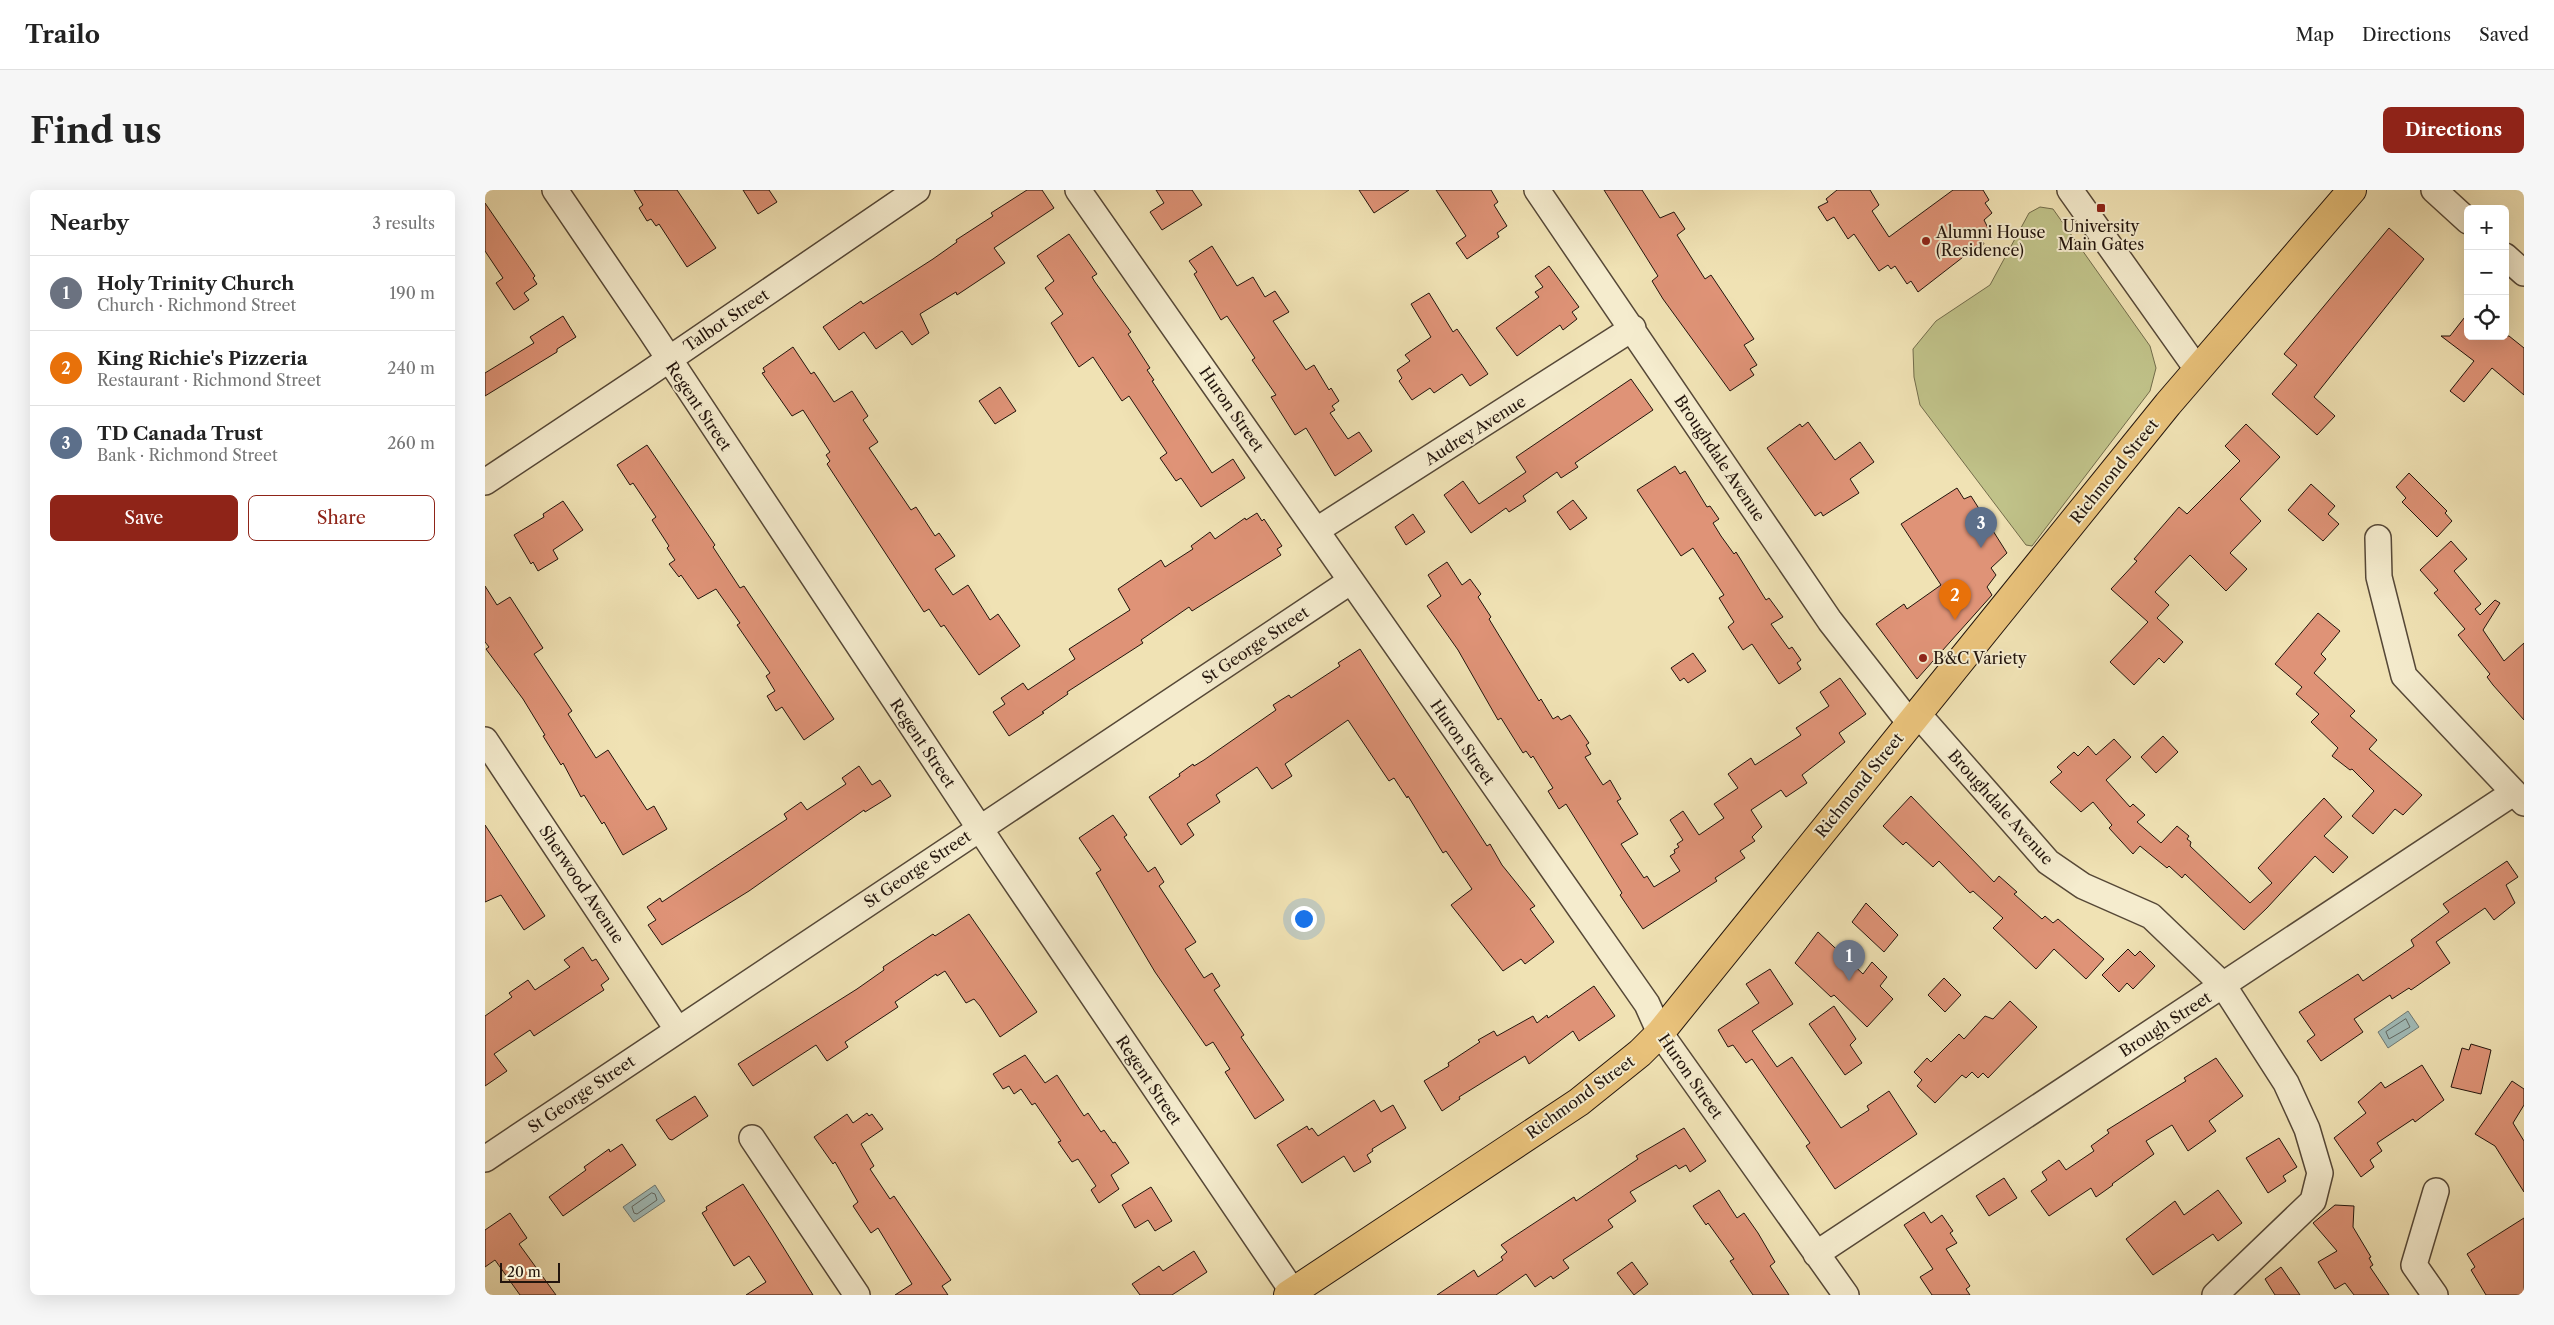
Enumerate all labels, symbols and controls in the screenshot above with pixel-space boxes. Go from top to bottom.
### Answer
text: Trailo [25,20,100,49]
text: Map [2295,24,2334,46]
text: Directions [2362,24,2451,46]
text: Saved [2479,24,2529,46]
button: Directions [2383,107,2524,153]
text: Find us [30,109,162,152]
marker: University Main Gates [2095,202,2107,214]
map controls [2464,205,2509,340]
button: + [2464,205,2509,250]
text: Nearby [50,210,129,235]
text: 3 results [372,213,435,233]
place label: University Main Gates [2058,216,2144,254]
place label: Alumni House (Residence) [1935,222,2045,260]
marker: Alumni House (Residence) [1920,235,1932,247]
button: − [2464,250,2509,295]
text: Holy Trinity Church [97,272,294,295]
text: 1 [62,283,70,303]
text: 190 m [390,283,435,303]
street label: Talbot Street [680,284,773,356]
text: Church · Richmond Street [97,295,296,315]
button: locate [2464,295,2509,340]
text: King Richie's Pizzeria [97,347,308,370]
text: 2 [61,358,71,378]
text: 240 m [387,358,435,378]
street label: Regent Street [662,358,736,455]
street label: Huron Street [1195,363,1269,456]
text: Restaurant · Richmond Street [97,370,321,390]
street label: Audrey Avenue [1420,391,1529,470]
street label: Broughdale Avenue [1670,391,1770,525]
street label: Richmond Street [2066,414,2163,527]
text: TD Canada Trust [97,422,263,445]
text: 3 [61,433,71,453]
text: 260 m [387,433,435,453]
text: Bank · Richmond Street [97,445,278,465]
button: Save [50,495,238,541]
button: Share [248,495,435,541]
pin: 3 [1965,507,1997,548]
pin: 2 [1939,579,1971,620]
street label: St George Street [1198,602,1313,688]
place label: B&C Variety [1933,648,2028,668]
marker: B&C Variety [1917,652,1929,664]
street label: Regent Street [886,695,960,792]
street label: Huron Street [1426,696,1500,789]
street label: Richmond Street [1811,728,1908,841]
street label: Broughdale Avenue [1944,745,2058,869]
street label: Sherwood Avenue [535,821,629,947]
street label: St George Street [860,826,975,912]
your location [1291,906,1317,932]
pin: 1 [1833,940,1865,981]
street label: Brough Street [2115,987,2215,1061]
street label: Huron Street [1654,1030,1728,1123]
street label: Regent Street [1112,1032,1186,1129]
street label: St George Street [524,1051,639,1137]
street label: Richmond Street [1522,1051,1638,1143]
scale bar [500,1260,560,1283]
text: 20 m [507,1263,541,1281]

